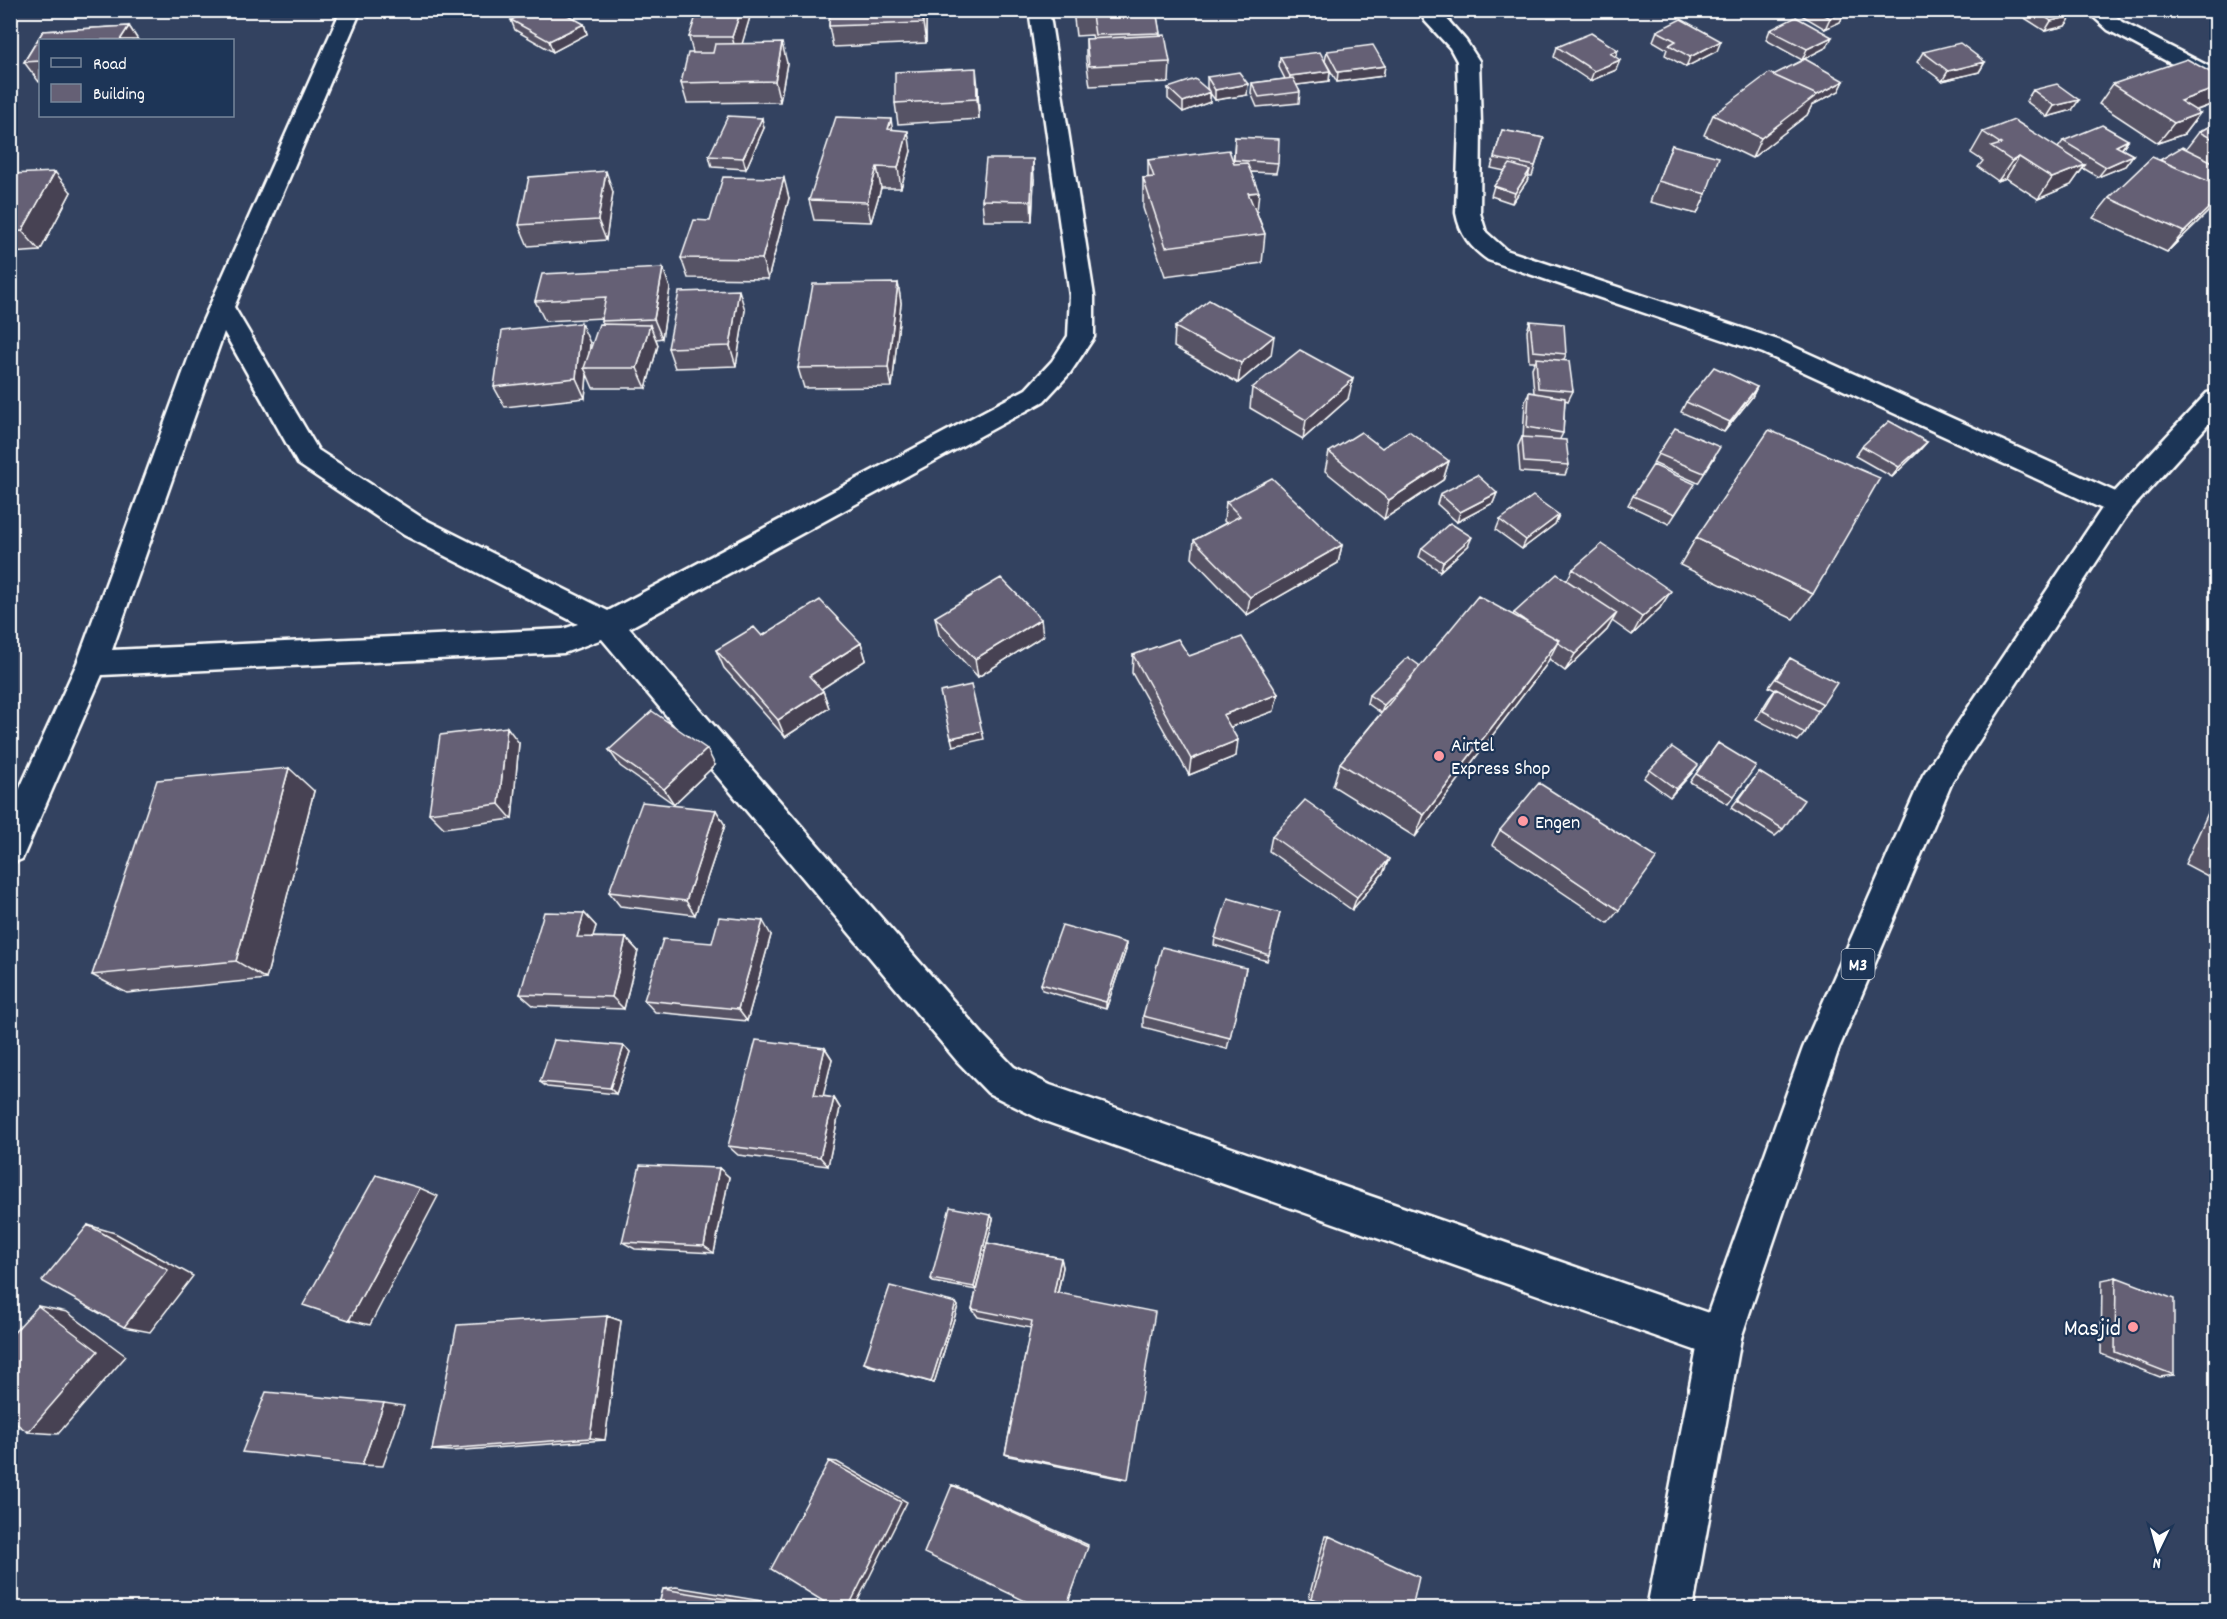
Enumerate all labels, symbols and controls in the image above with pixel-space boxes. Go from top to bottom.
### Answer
legend [39,39,234,117]
text: Road [93,53,127,78]
text: Building [93,83,145,108]
place label: Airtel Express Shop [1451,733,1550,784]
marker: Airtel Express Shop [1432,749,1446,763]
place label: Engen [1535,810,1580,838]
marker: Engen [1516,814,1530,828]
road number: M3 [1842,949,1874,979]
place label: Masjid [2064,1313,2121,1347]
marker: Masjid [2126,1320,2140,1334]
north arrow [2128,1520,2188,1580]
text: N [2152,1551,2162,1574]

